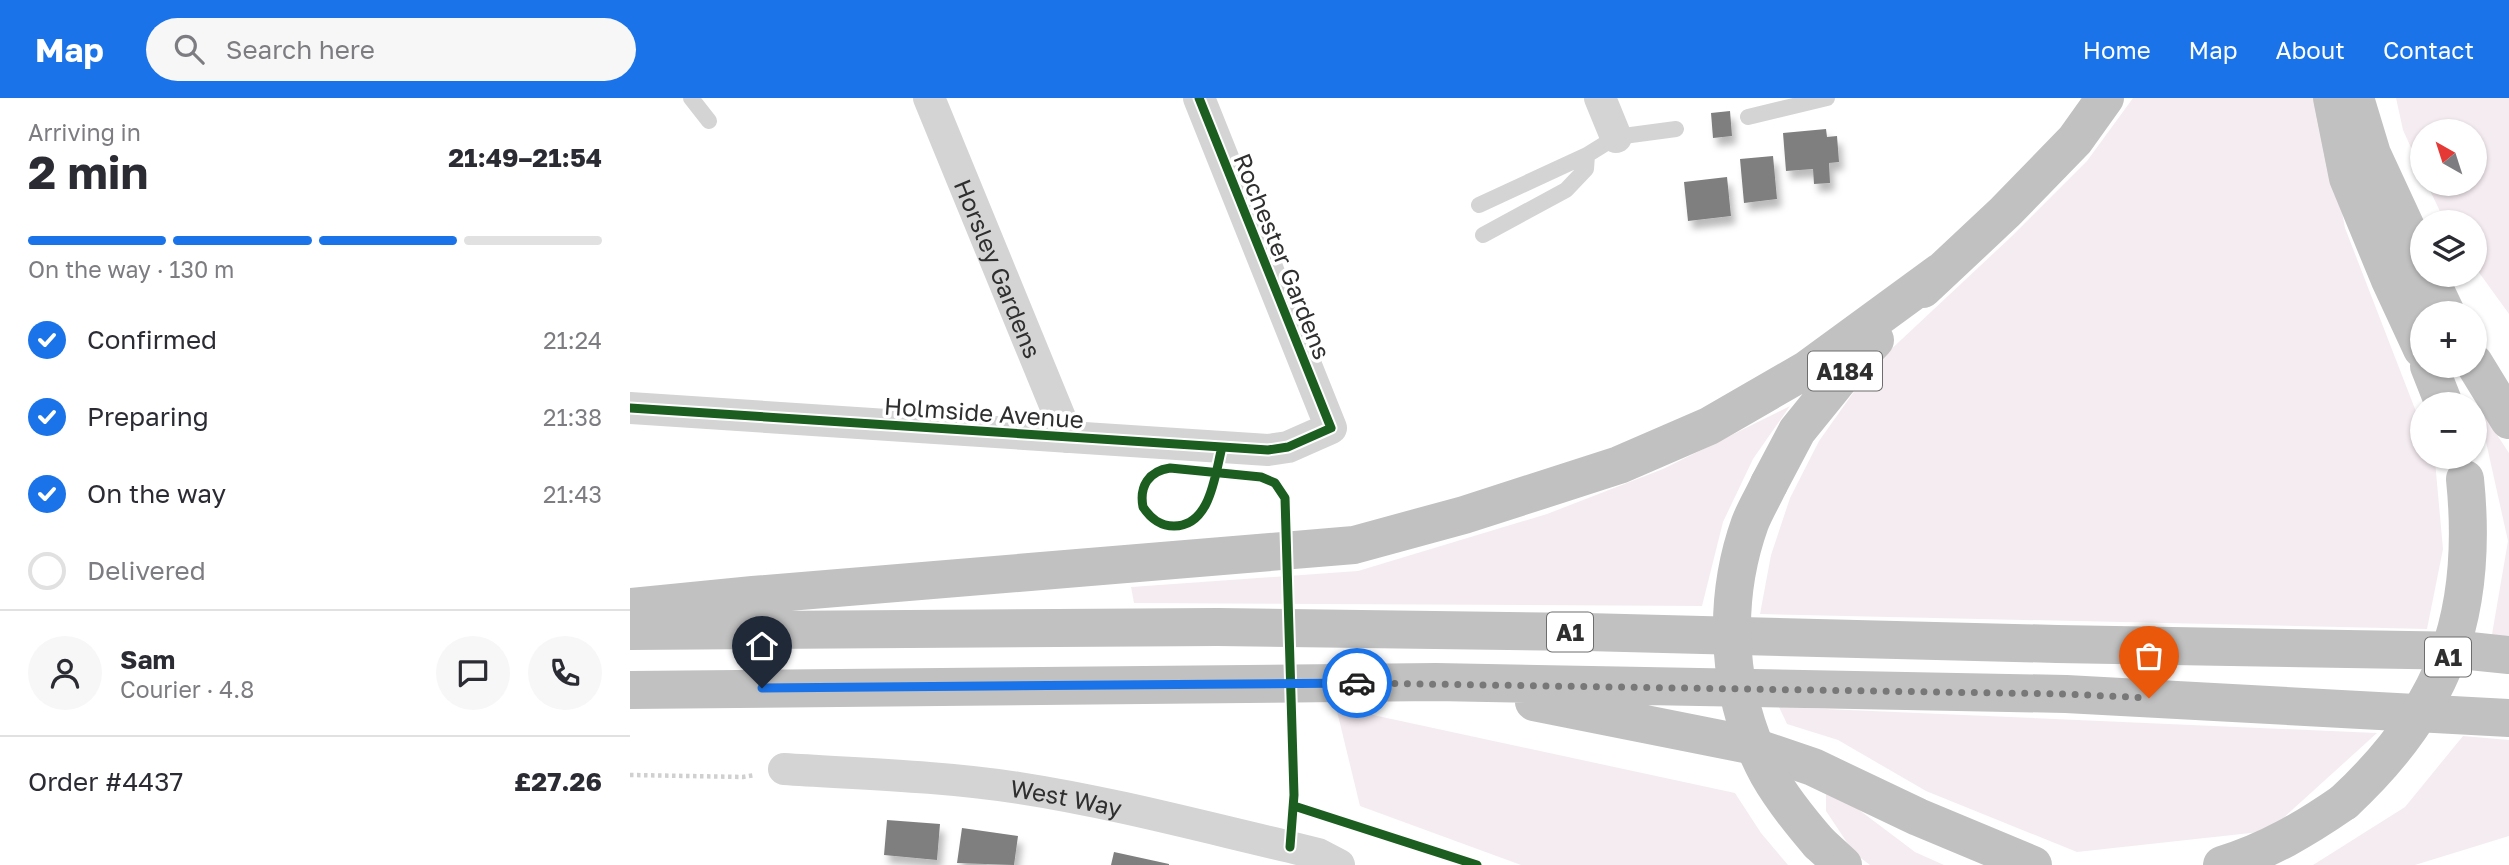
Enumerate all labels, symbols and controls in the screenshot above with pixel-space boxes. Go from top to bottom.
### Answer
search box [146,18,636,81]
text: Map [35,30,104,69]
icon: search [170,30,208,68]
text: Search here [226,34,375,65]
text: Home [2083,35,2151,64]
text: Map [2189,35,2238,64]
text: About [2276,35,2345,64]
text: Contact [2383,35,2474,64]
text: Arriving in [28,118,141,146]
north arrow [2410,119,2487,196]
map controls [2410,119,2487,469]
text: 21:49–21:54 [448,142,602,173]
text: 2 min [28,144,148,199]
street label: Rochester Gardens [1228,149,1338,363]
street label: Horsley Gardens [949,174,1048,362]
button: layers [2410,210,2487,287]
text: On the way · 130 m [28,255,234,283]
button: + [2410,301,2487,378]
icon: check [28,321,66,359]
text: Confirmed [87,324,217,355]
text: 21:24 [543,326,602,354]
road number: A184 [1808,352,1882,390]
street label: Holmside Avenue [883,391,1085,433]
button: − [2410,392,2487,469]
icon: check [28,398,66,436]
text: Preparing [87,401,209,432]
text: 21:38 [543,403,602,431]
icon: check [28,475,66,513]
text: On the way [87,478,226,509]
text: 21:43 [543,480,602,508]
text: Delivered [87,555,206,586]
road number: A1 [1547,612,1593,652]
pin [732,616,792,688]
pin [2119,626,2179,698]
icon: home [743,627,781,665]
button: person [28,636,102,710]
button: chat [436,636,510,710]
button: phone [528,636,602,710]
icon: bag [2130,637,2168,675]
road number: A1 [2425,638,2471,677]
text: Sam [120,644,175,675]
courier [1322,648,1392,718]
icon: car [1338,664,1376,702]
text: Courier · 4.8 [120,675,254,703]
text: Order #4437 [28,766,183,797]
text: £27.26 [514,766,602,797]
street label: West Way [1009,772,1125,822]

